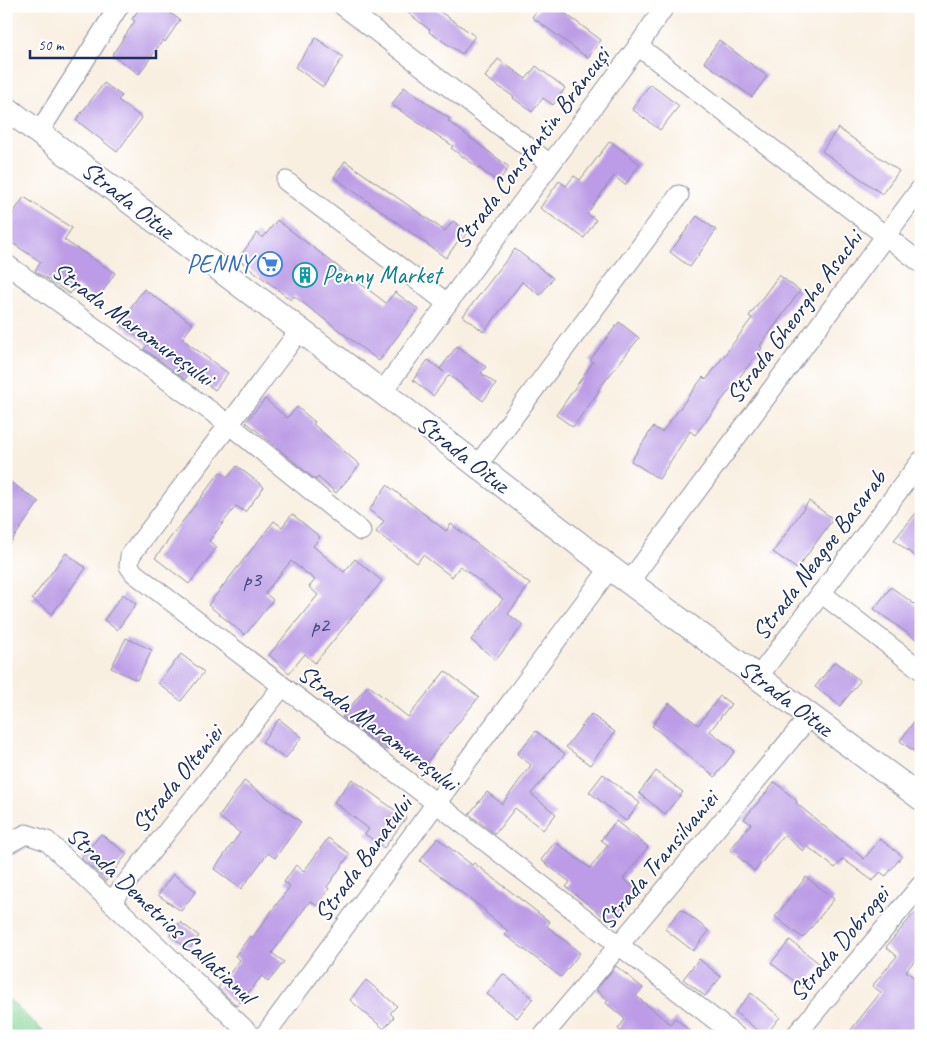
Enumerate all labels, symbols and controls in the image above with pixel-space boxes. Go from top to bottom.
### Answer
scale bar [30,28,156,60]
text: 50 m [38,36,65,55]
street label: Strada Constantin Brâncuși [445,39,619,255]
street label: Strada Oituz [75,154,183,248]
street label: Strada Gheorghe Asachi [719,222,871,410]
place label: PENNY [187,248,256,280]
supermarket icon: PENNY [257,251,283,277]
street label: Strada Maramureșului [46,254,223,396]
place label: Penny Market [322,259,445,291]
building icon: Penny Market [292,262,318,288]
street label: Strada Oituz [410,408,518,502]
street label: Strada Neagoe Basarab [744,462,895,647]
house number: p3 [243,565,263,593]
house number: p2 [311,611,331,639]
street label: Strada Oituz [733,652,841,745]
street label: Strada Maramureșului [291,657,467,801]
street label: Strada Olteniei [124,716,232,839]
street label: Strada Transilvaniei [591,782,727,936]
street label: Strada Banatului [307,787,421,928]
street label: Strada Demetrios Callatianul [60,819,266,1014]
street label: Strada Dobrogei [782,877,899,1008]

